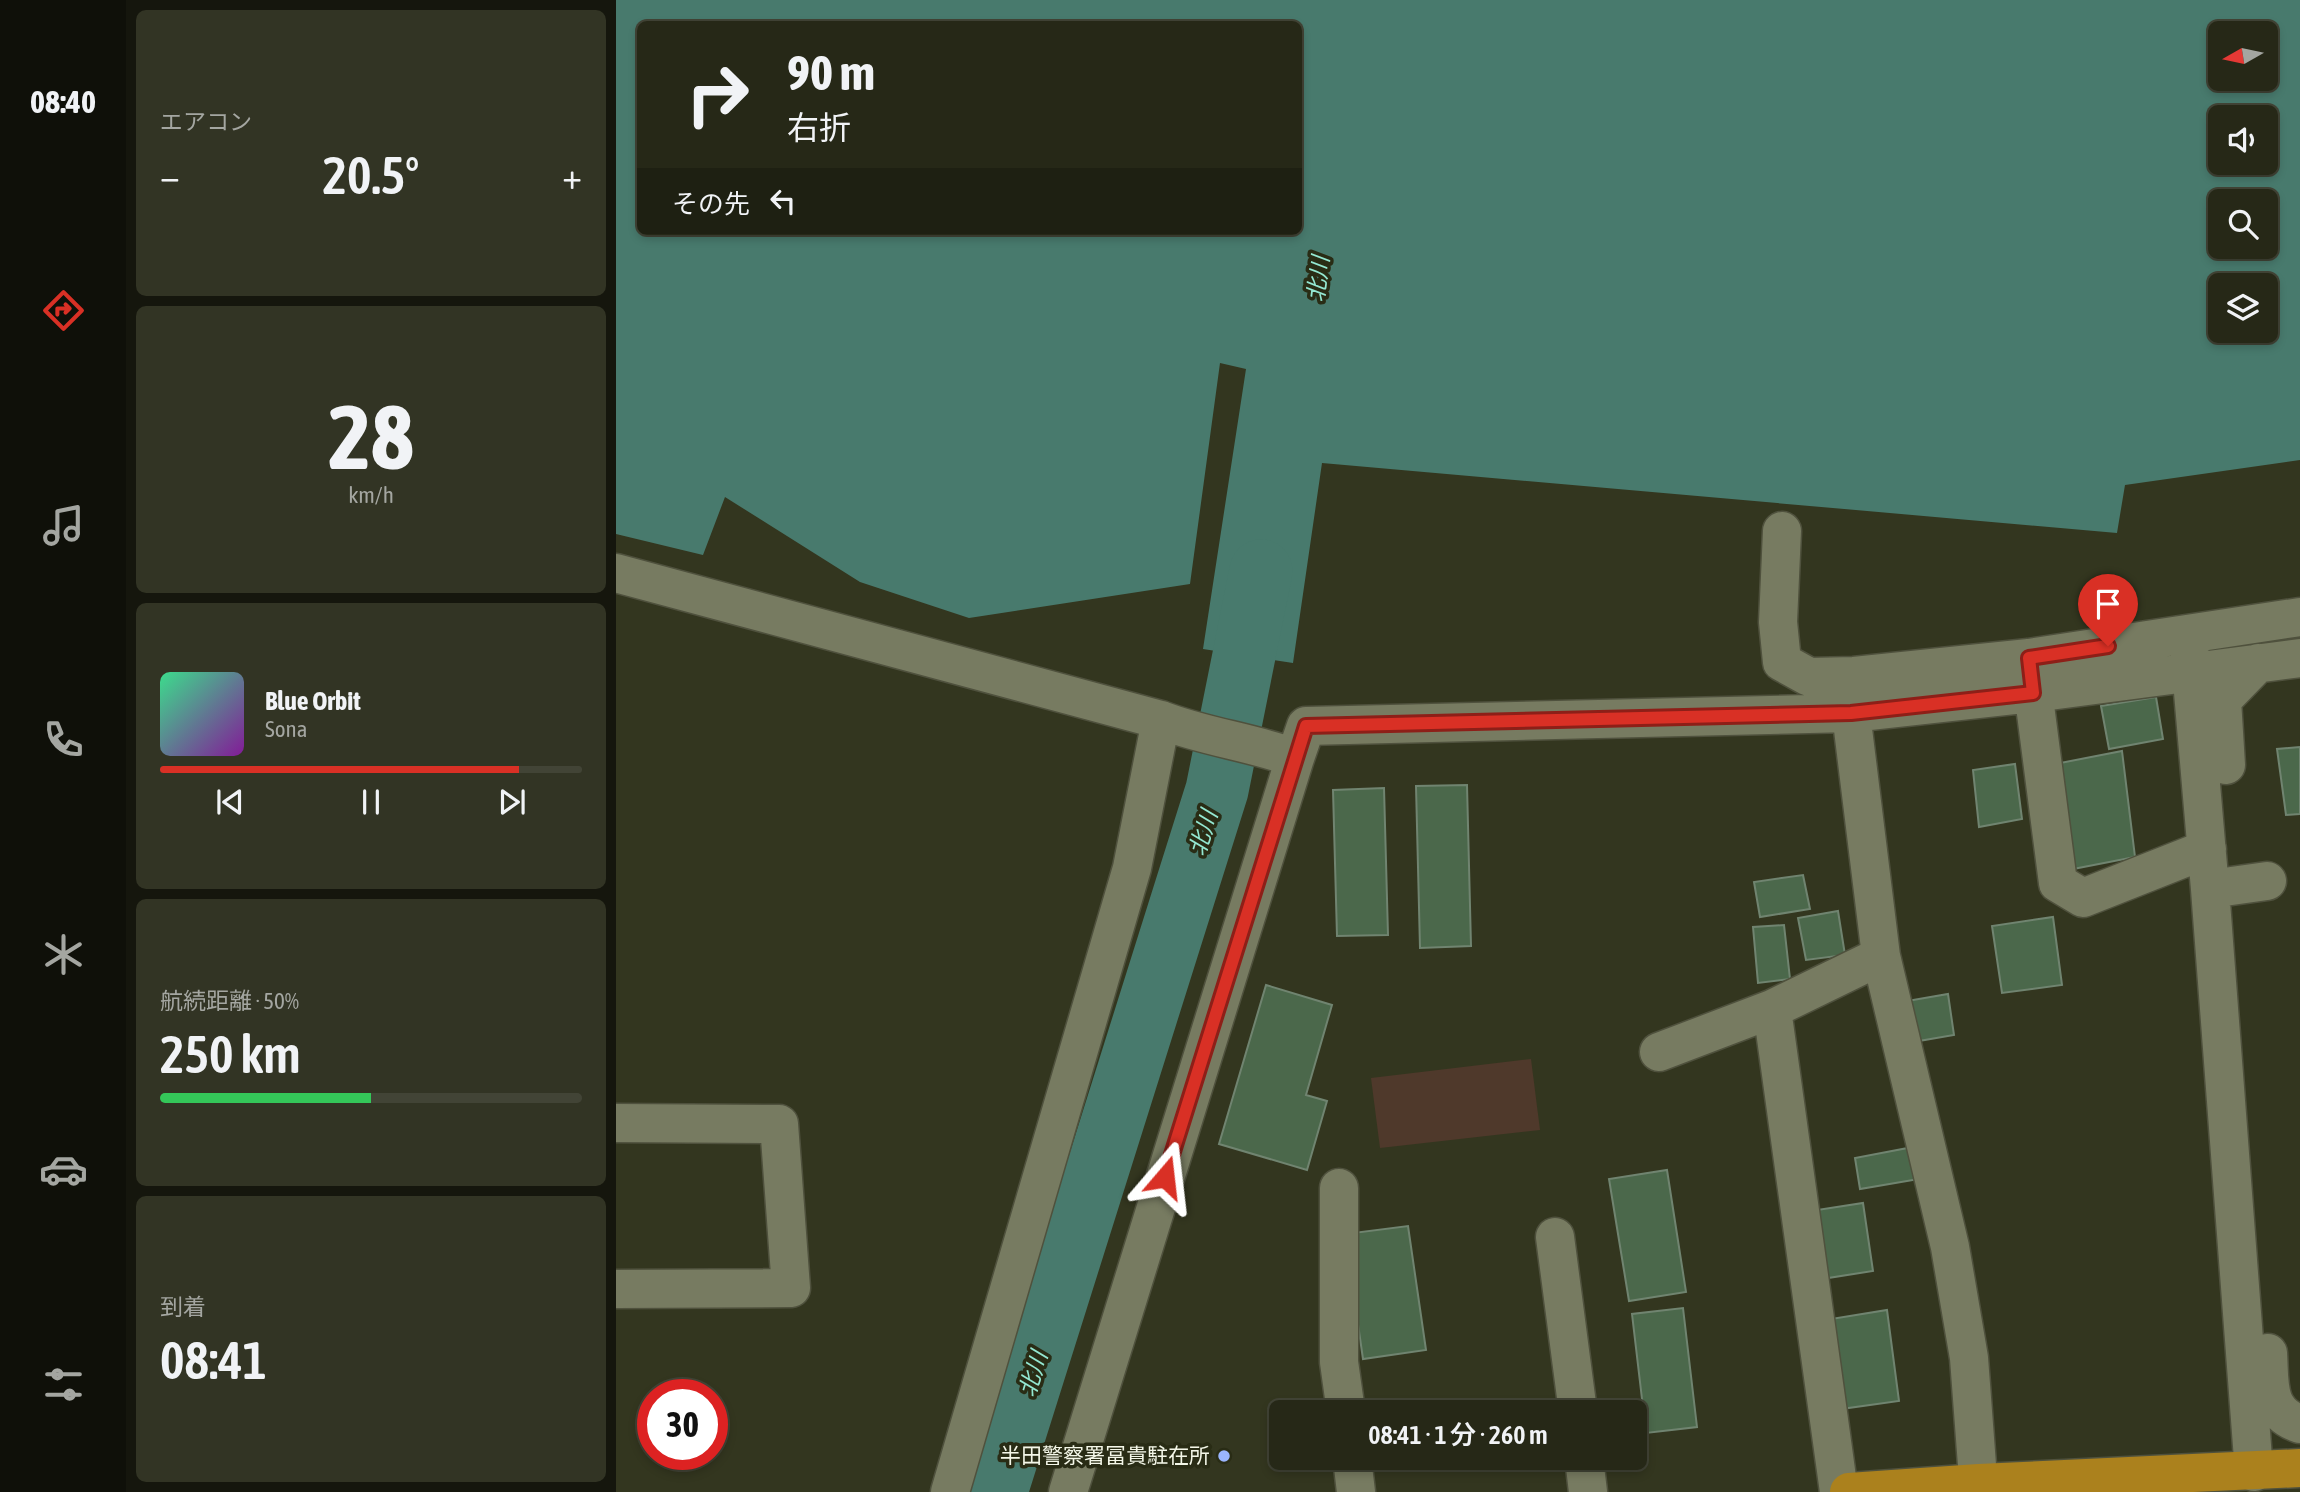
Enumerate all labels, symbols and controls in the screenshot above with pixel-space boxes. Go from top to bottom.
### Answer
north arrow [2208,21,2278,91]
map controls [2208,21,2278,343]
text: 90 m [787,44,875,100]
icon: right [672,49,763,140]
text: 08:40 [30,83,96,120]
button: sound [2208,105,2278,175]
text: エアコン [160,109,252,135]
text: 右折 [787,109,851,146]
text: 20.5° [323,145,419,205]
text: − [160,154,180,197]
text: + [562,154,582,197]
icon: left [764,182,802,220]
text: その先 [672,189,750,219]
button: search [2208,189,2278,259]
water label: 北川 [1302,252,1334,303]
button: layers [2208,273,2278,343]
icon: directions [39,286,88,335]
text: 28 [328,384,414,488]
text: km/h [348,482,394,508]
icon: music [39,501,88,550]
pin [2078,574,2138,646]
icon: arrive [2089,585,2127,623]
text: Blue Orbit [265,686,361,716]
icon: phone [39,715,88,764]
text: Sona [265,716,307,742]
icon: previous [211,783,249,821]
icon: pause [352,783,390,821]
icon: next [493,783,531,821]
water label: 北川 [1184,804,1223,859]
icon: climate [39,930,88,979]
text: 航続距離 · 50% [160,988,299,1014]
text: 250 km [160,1024,301,1084]
position arrow [1128,1140,1202,1214]
icon: car [39,1145,88,1194]
text: 到着 [160,1294,206,1320]
text: 08:41 [160,1330,267,1390]
water label: 北川 [1014,1345,1053,1400]
icon: filters [39,1360,88,1409]
speed limit sign: 30 [637,1379,728,1470]
text: 08:41 · 1 分 · 260 m [1368,1420,1548,1450]
place label: 半田警察署冨貴駐在所 [1000,1443,1210,1467]
marker: 半田警察署冨貴駐在所 [1216,1448,1232,1464]

